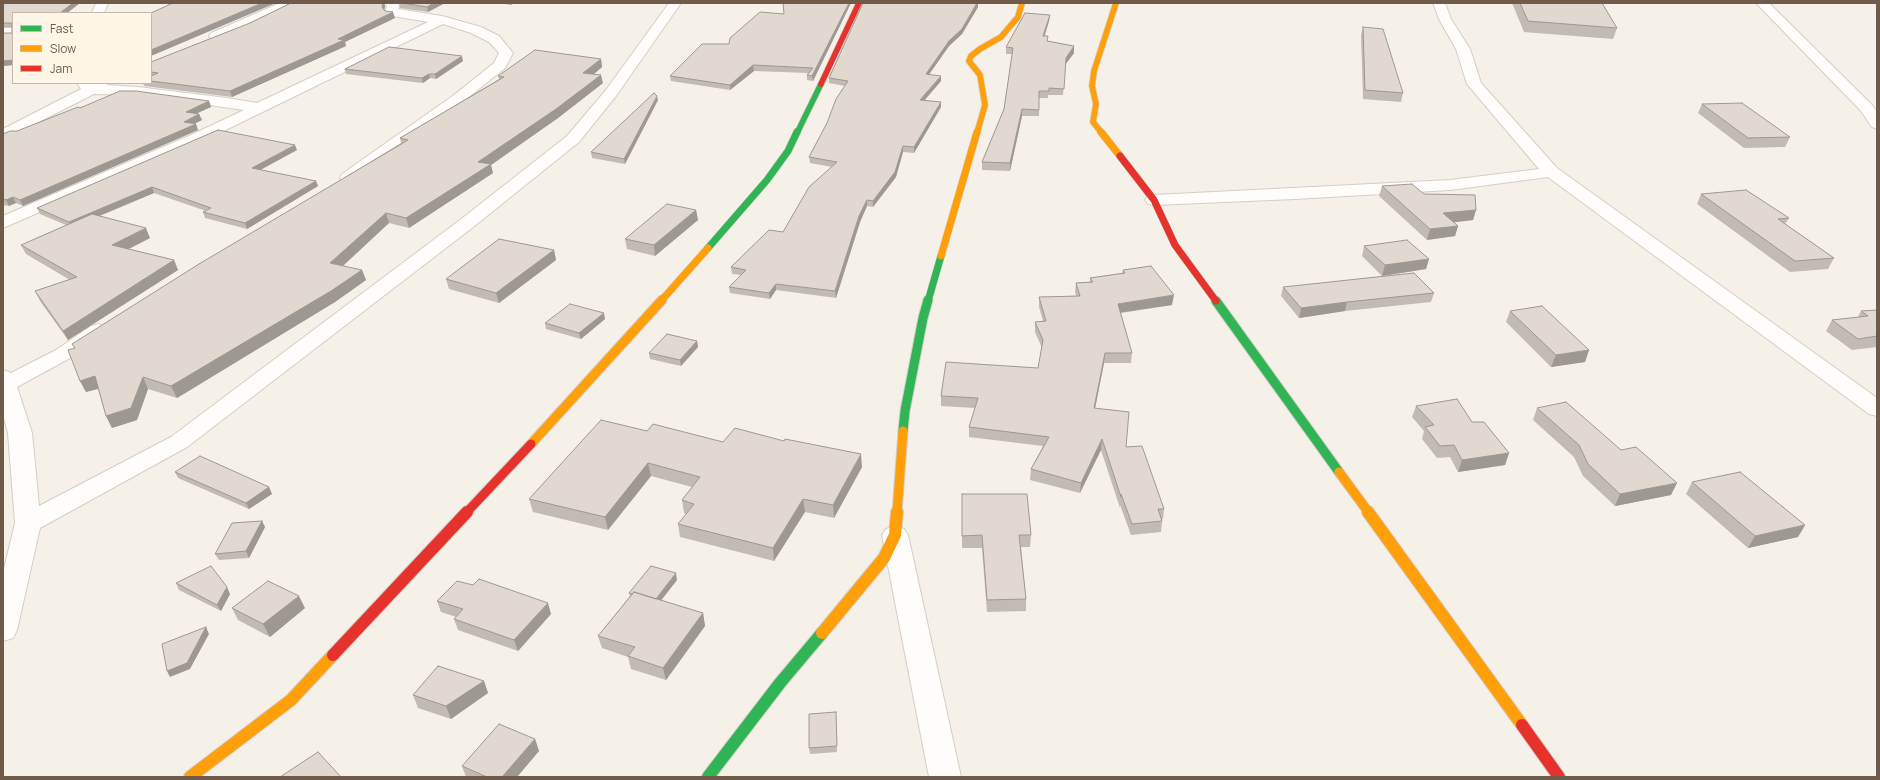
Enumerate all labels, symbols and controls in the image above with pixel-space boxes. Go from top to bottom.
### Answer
legend [12,12,152,84]
text: Fast [50,20,74,37]
text: Slow [50,40,76,57]
text: Jam [50,60,72,77]

